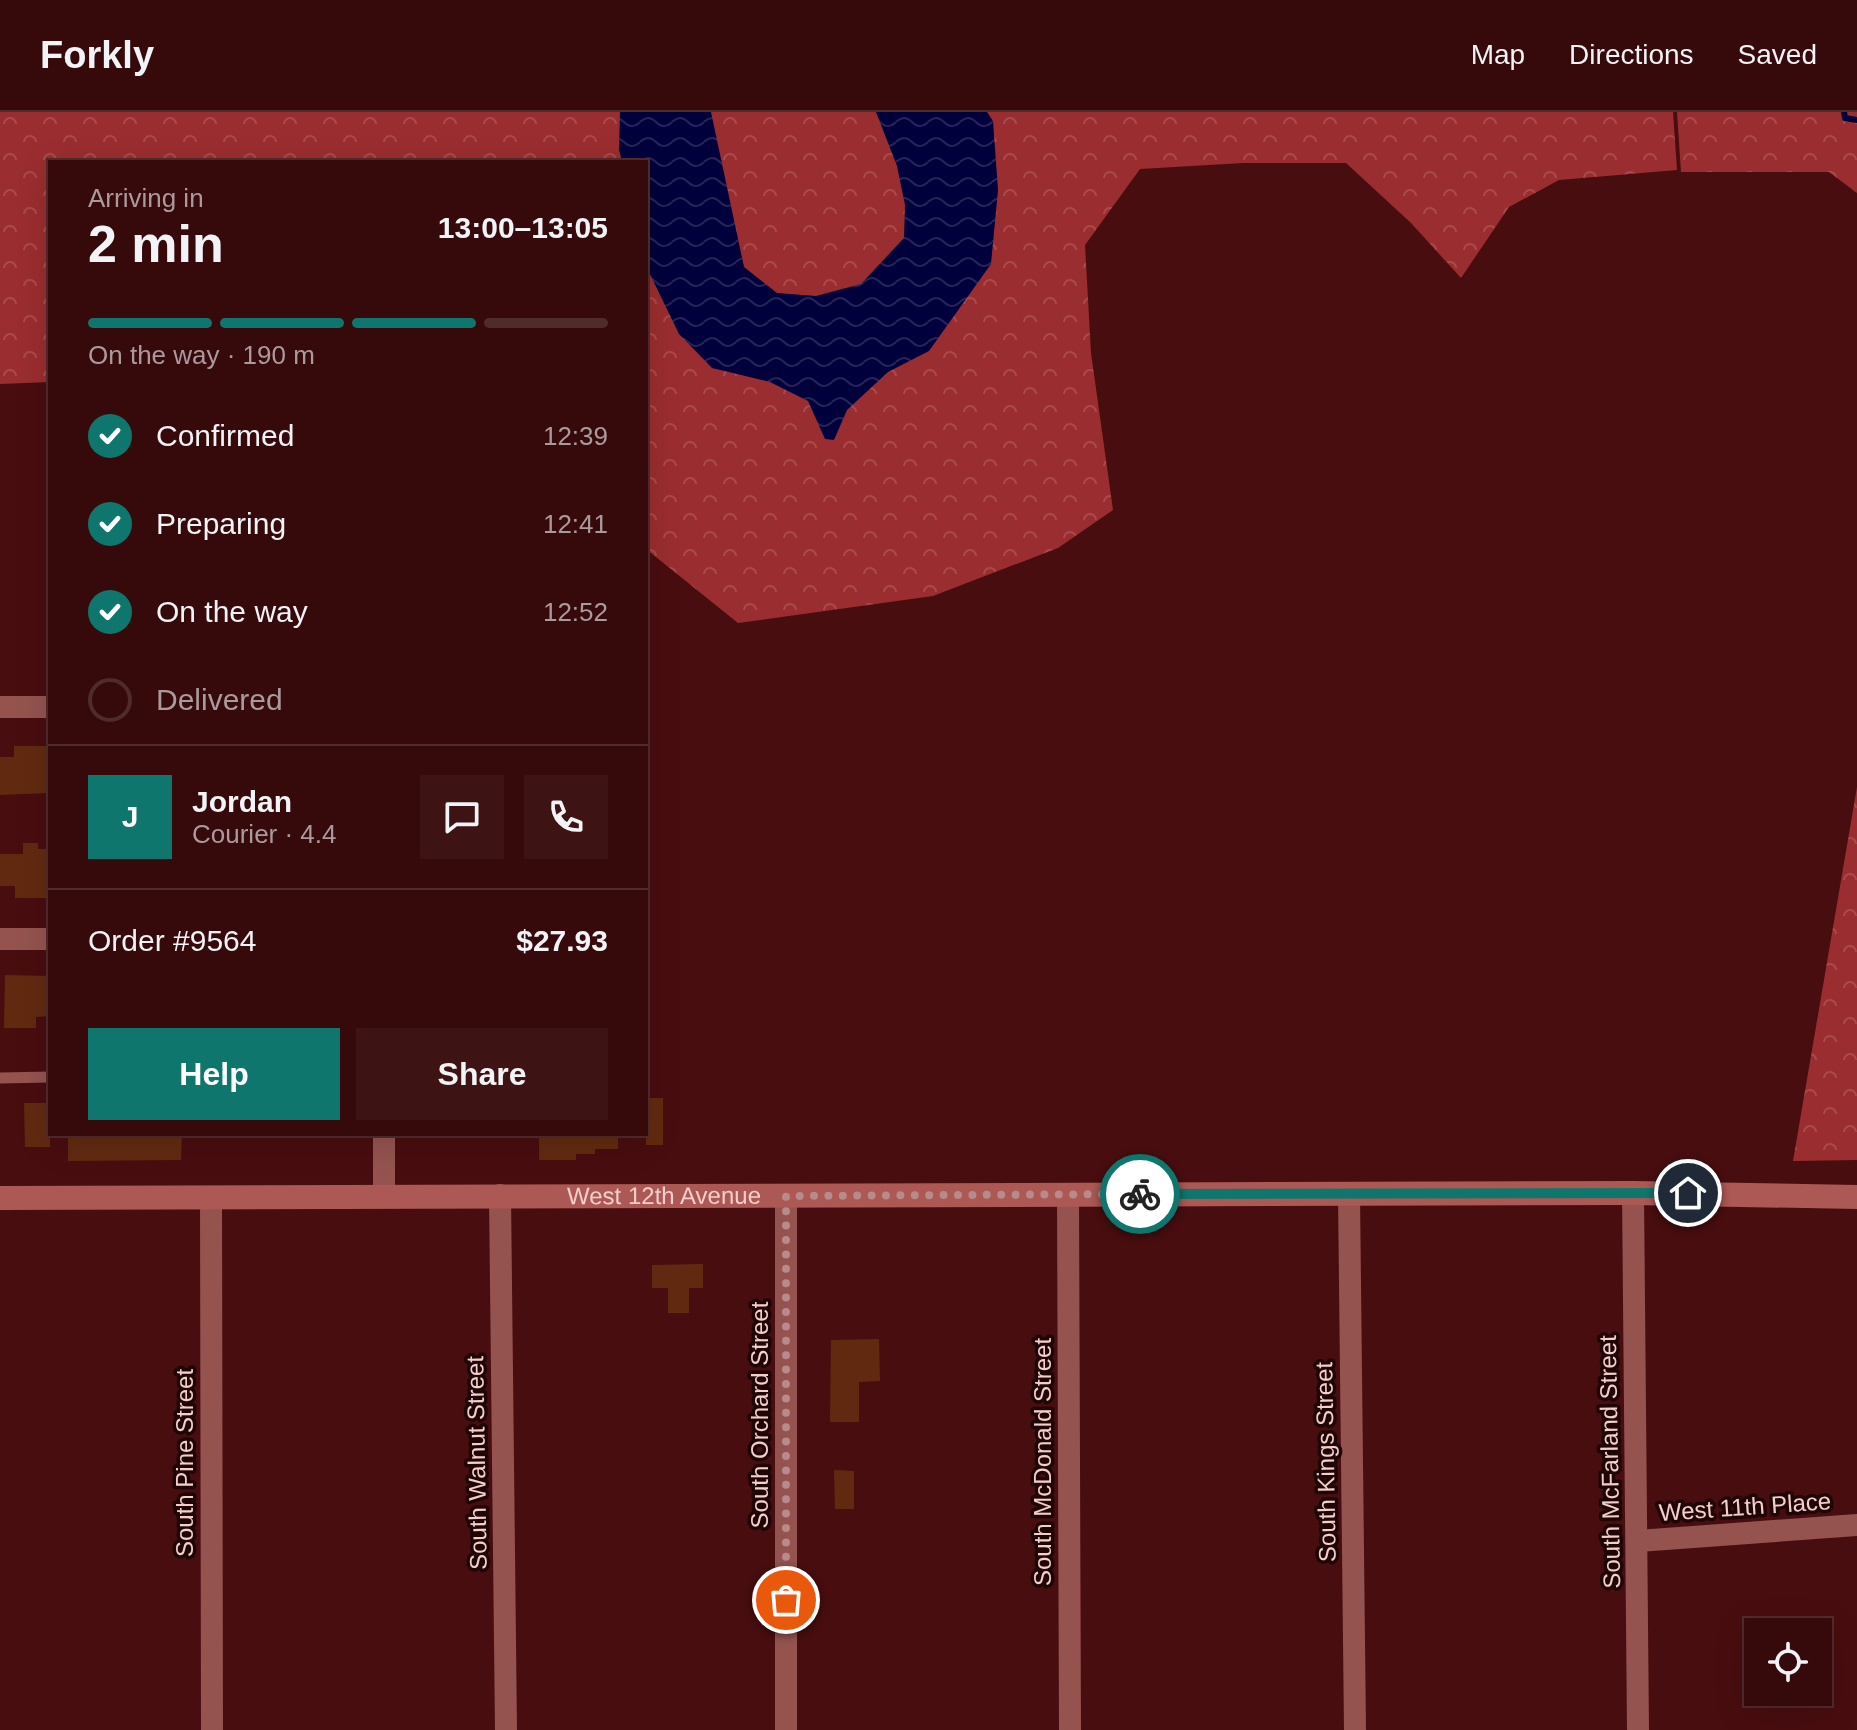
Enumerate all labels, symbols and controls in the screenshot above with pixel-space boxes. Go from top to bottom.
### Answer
text: Forkly [40,34,154,76]
text: Map [1471,39,1525,70]
text: Directions [1569,39,1694,70]
text: Saved [1738,39,1817,70]
text: Arriving in [88,183,204,213]
text: 13:00–13:05 [438,211,608,244]
text: 2 min [88,215,224,273]
text: On the way · 190 m [88,340,315,370]
icon: check [88,414,132,458]
text: Confirmed [156,419,294,452]
text: 12:39 [543,421,608,451]
icon: check [88,502,132,546]
text: Preparing [156,507,286,540]
text: 12:41 [543,509,608,539]
icon: check [88,590,132,634]
text: On the way [156,595,308,628]
text: 12:52 [543,597,608,627]
text: Delivered [156,683,283,716]
button: chat [420,775,504,859]
button: phone [524,775,608,859]
text: Jordan [192,785,292,818]
text: J [122,800,138,833]
text: Courier · 4.4 [192,819,337,849]
text: Order #9564 [88,924,256,957]
text: $27.93 [516,924,608,957]
button: Help [88,1028,340,1120]
button: Share [356,1028,608,1120]
courier [1100,1154,1180,1234]
pin [1654,1159,1722,1227]
icon: home [1666,1171,1710,1215]
icon: bike [1118,1172,1162,1216]
street label: West 12th Avenue [567,1182,761,1209]
street label: South Orchard Street [746,1301,773,1528]
street label: South McFarland Street [1594,1335,1625,1589]
street label: South McDonald Street [1029,1338,1056,1586]
street label: South Walnut Street [461,1356,492,1570]
street label: South Kings Street [1310,1361,1341,1562]
street label: South Pine Street [171,1369,198,1557]
street label: West 11th Place [1658,1487,1832,1526]
pin [752,1566,820,1634]
icon: bag [764,1578,808,1622]
map controls [1744,1618,1832,1706]
button: locate [1744,1618,1832,1706]

